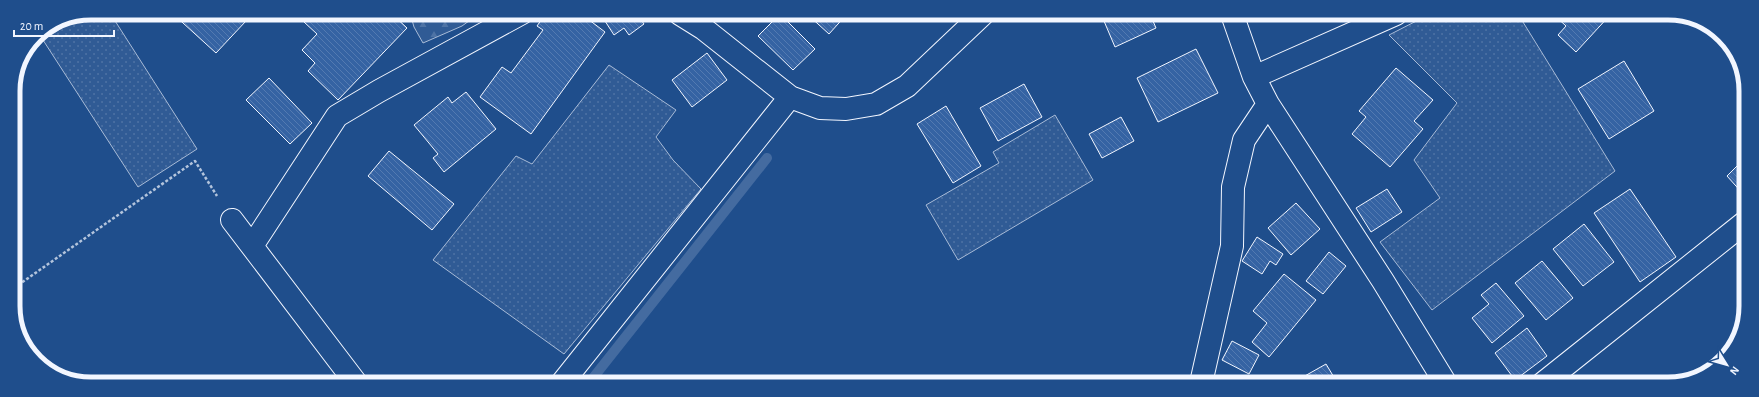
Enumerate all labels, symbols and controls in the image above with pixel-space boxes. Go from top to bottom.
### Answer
scale bar [14,12,114,38]
text: 20 m [20,20,43,32]
north arrow [1707,345,1747,385]
text: N [1728,364,1741,377]

